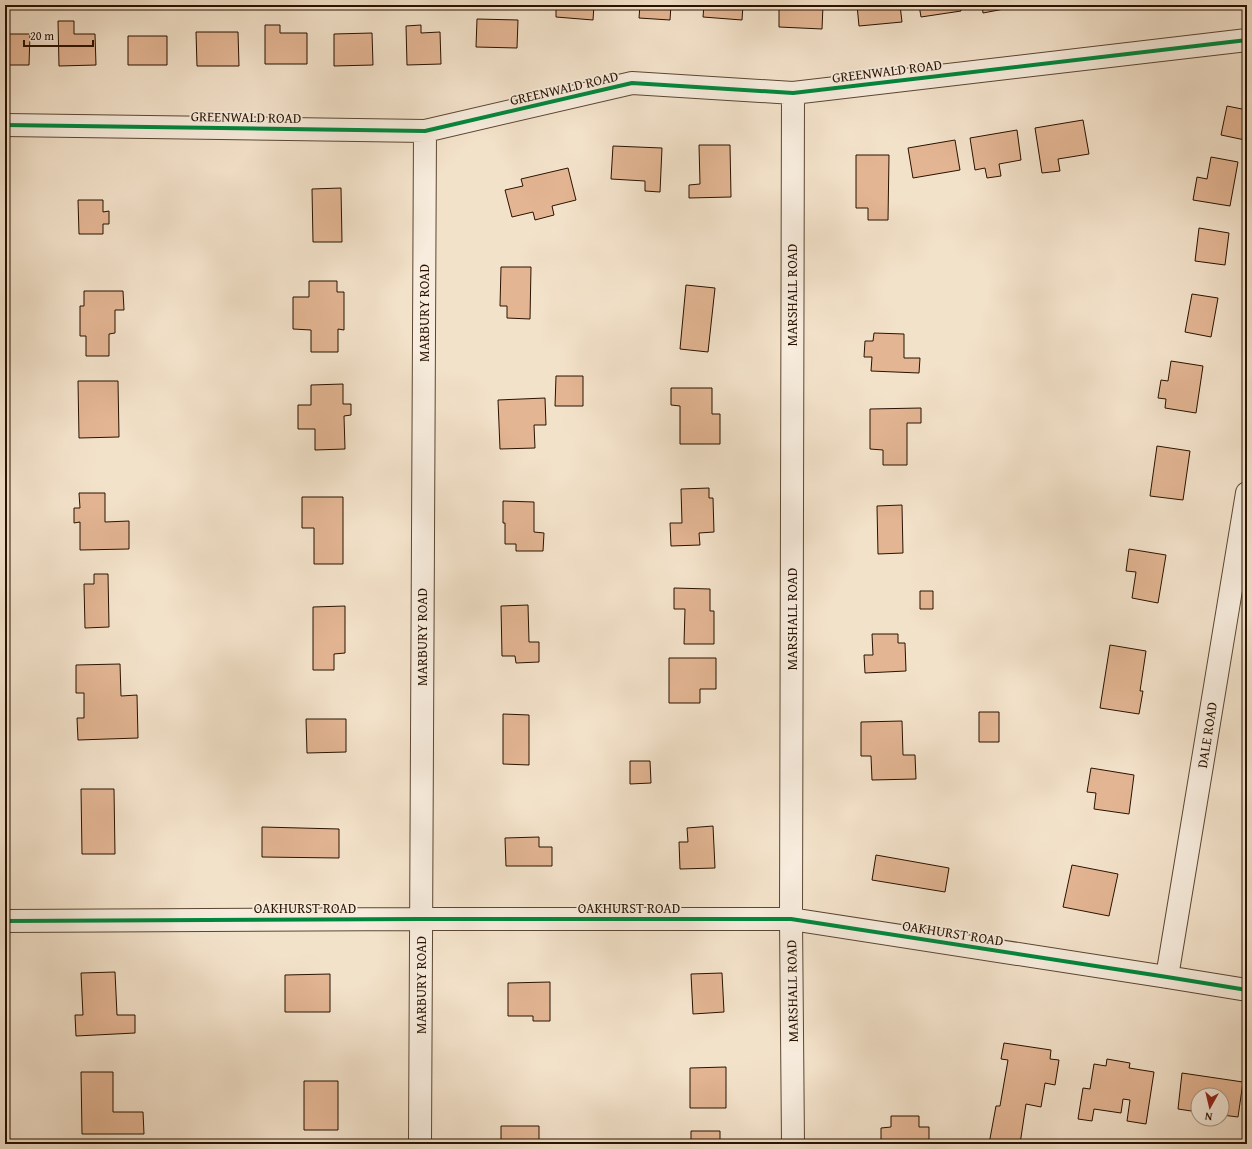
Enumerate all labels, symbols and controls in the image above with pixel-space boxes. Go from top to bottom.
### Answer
scale bar [24,22,93,48]
text: 20 m [30,27,54,44]
street label: GREENWALD ROAD [831,54,943,88]
street label: GREENWALD ROAD [508,66,620,110]
street label: GREENWALD ROAD [191,106,301,128]
street label: MARSHALL ROAD [782,244,802,346]
street label: MARBURY ROAD [414,264,434,362]
street label: MARSHALL ROAD [782,568,802,670]
street label: MARBURY ROAD [412,588,432,686]
street label: DALE ROAD [1192,700,1222,770]
street label: OAKHURST ROAD [254,898,356,918]
street label: OAKHURST ROAD [578,898,680,918]
street label: OAKHURST ROAD [901,915,1005,951]
street label: MARBURY ROAD [411,936,431,1034]
street label: MARSHALL ROAD [781,940,803,1042]
north arrow [1190,1087,1230,1127]
text: N [1203,1108,1213,1125]

